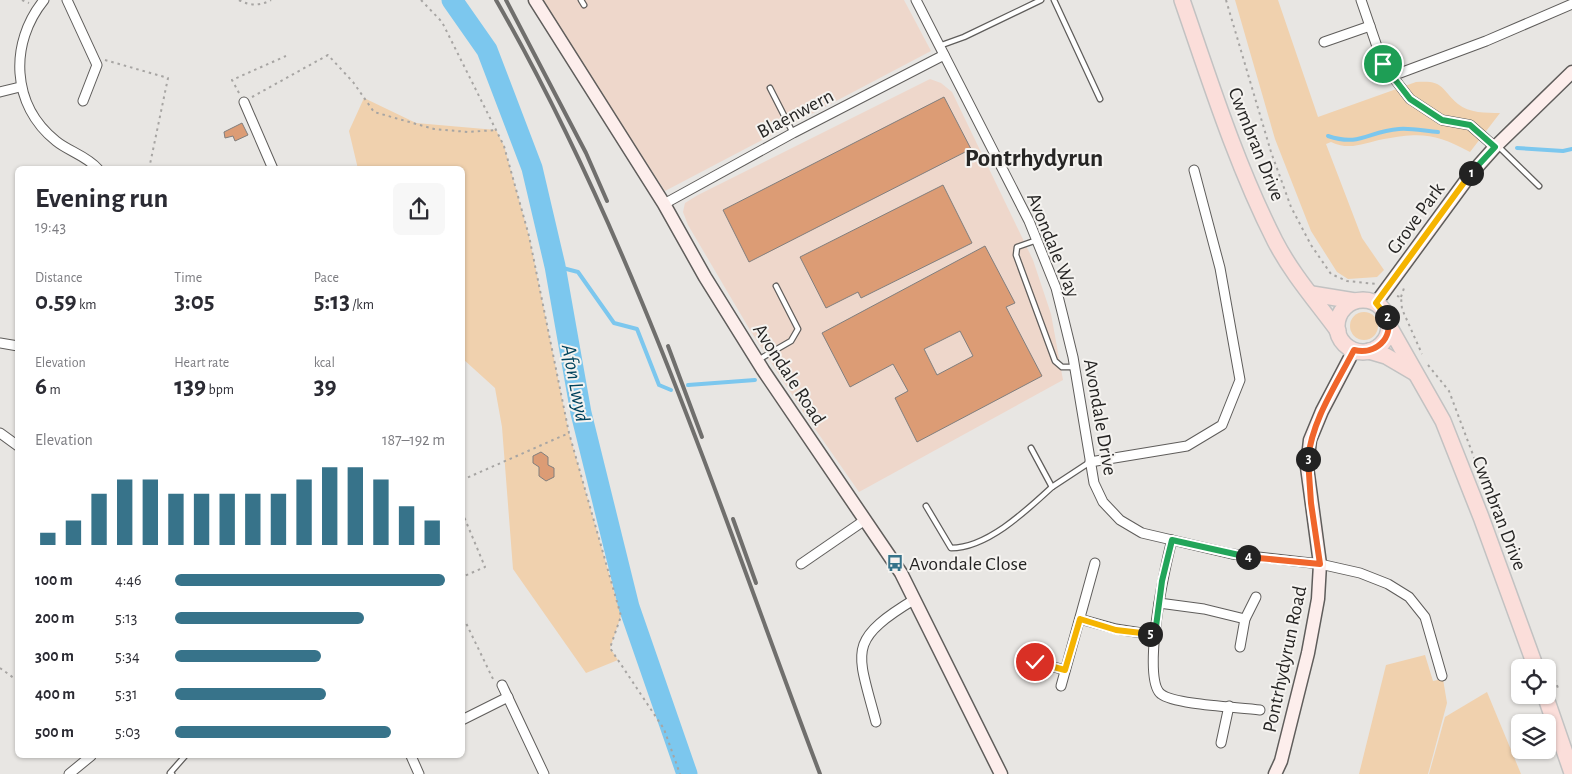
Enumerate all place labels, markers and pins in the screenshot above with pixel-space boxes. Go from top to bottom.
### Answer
pin [1362,43,1404,85]
pin: 1 [1458,160,1484,186]
pin: 2 [1374,304,1400,330]
pin: 3 [1296,446,1320,472]
pin: 4 [1236,544,1260,570]
bus stop icon: Avondale Close [885,553,905,573]
place label: Avondale Close [909,554,1027,574]
pin: 5 [1138,622,1162,646]
pin [1014,641,1056,683]

